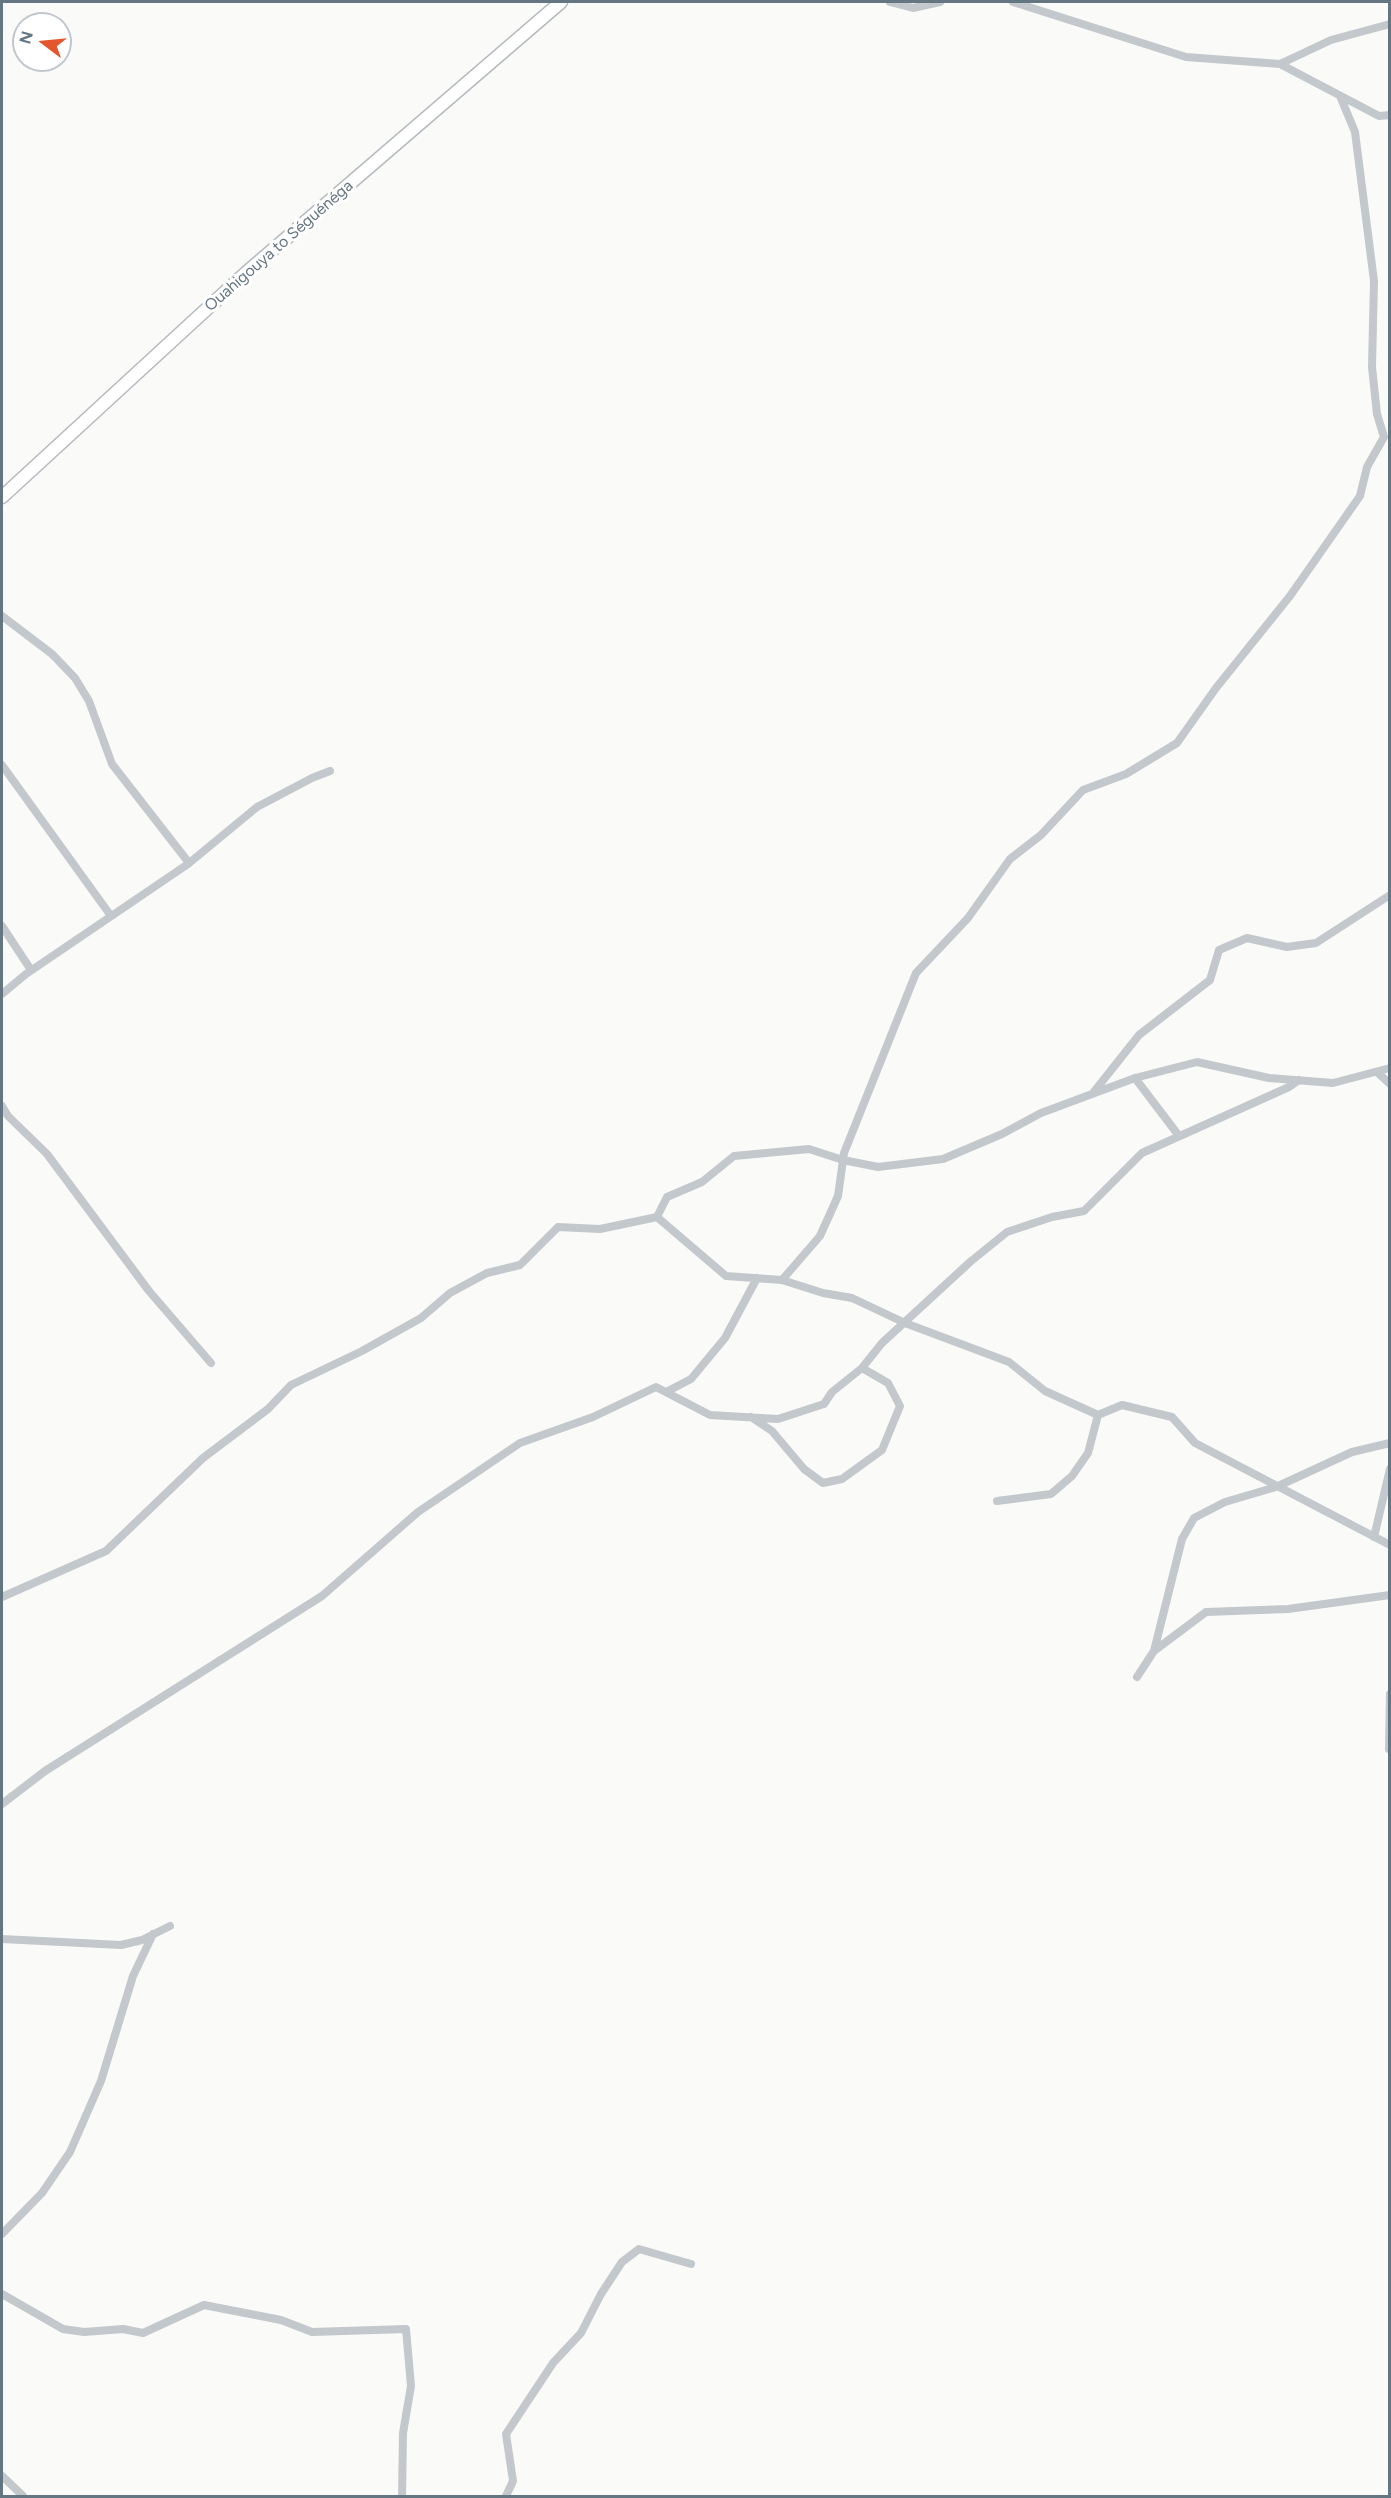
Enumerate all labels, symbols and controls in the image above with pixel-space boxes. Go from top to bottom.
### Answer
north arrow [12,12,72,72]
text: N [15,29,37,46]
street label: Ouahigouya to Séguénéga [201,176,357,316]

